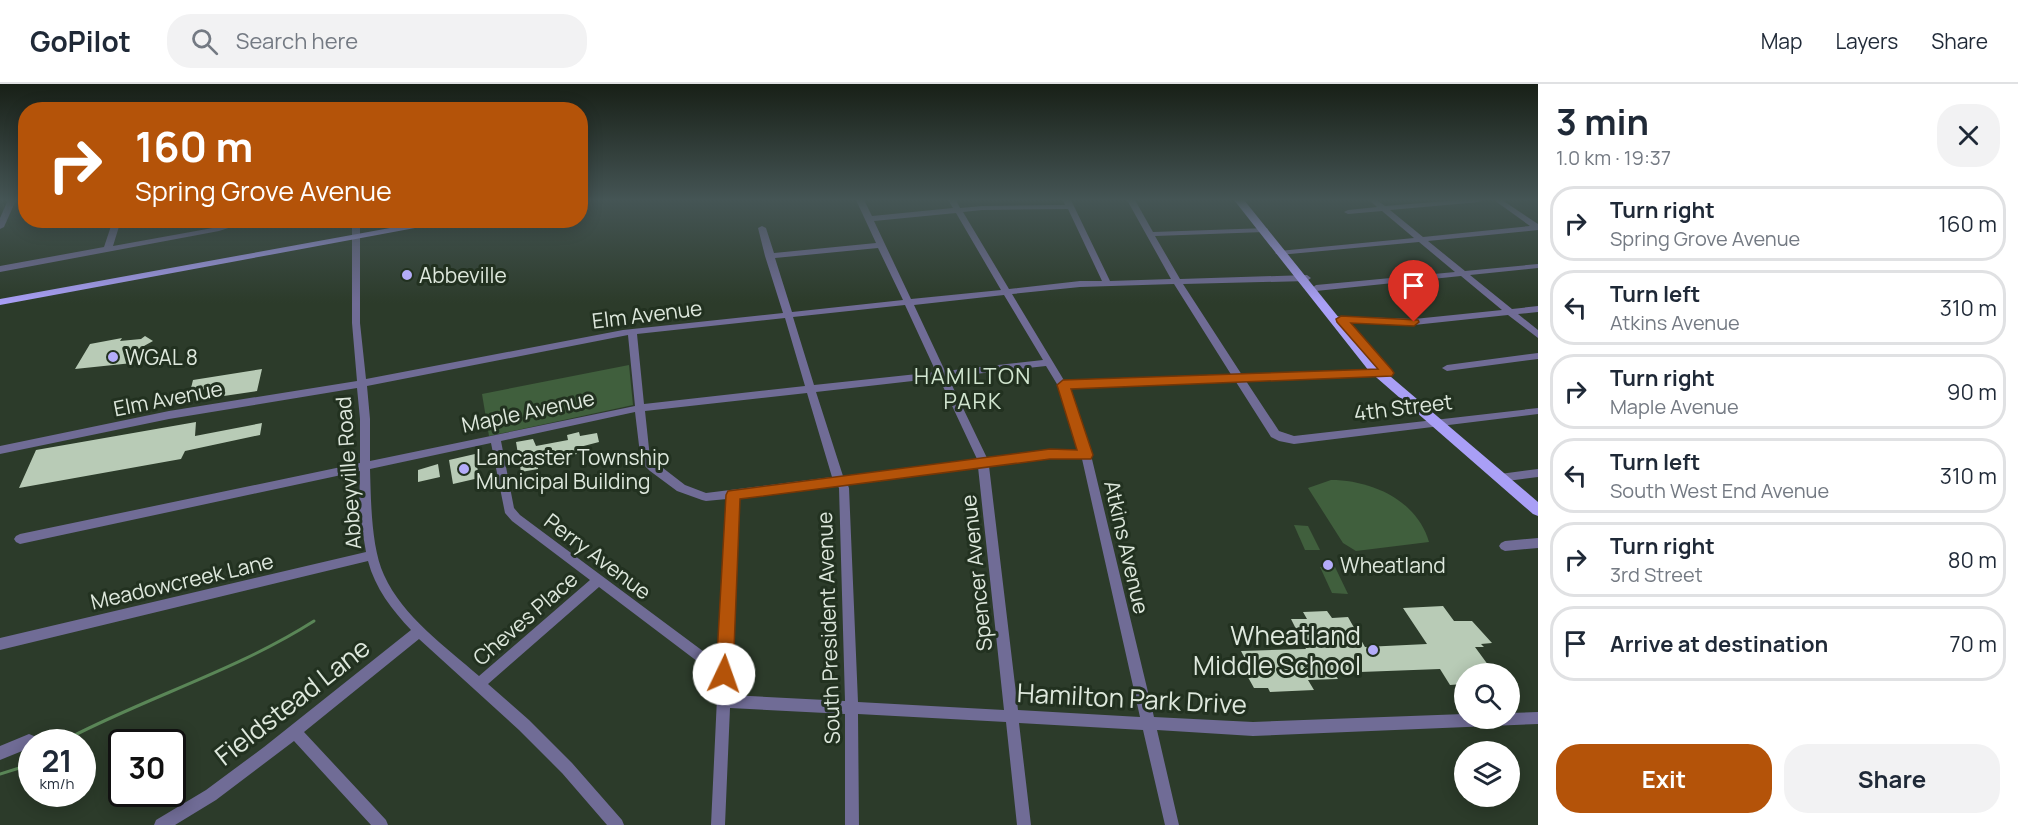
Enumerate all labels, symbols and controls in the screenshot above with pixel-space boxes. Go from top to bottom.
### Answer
search box [167,14,587,68]
text: GoPilot [30,22,131,60]
icon: search [188,25,221,58]
text: Search here [236,26,358,56]
text: Map [1761,27,1802,55]
text: Layers [1835,27,1898,55]
text: Share [1931,27,1988,55]
text: 3 min [1556,97,1649,146]
button: close [1937,104,2000,167]
text: 160 m [135,117,253,175]
icon: right [36,126,114,204]
text: 1.0 km · 19:37 [1556,144,1671,171]
text: Spring Grove Avenue [135,172,392,209]
text: Turn right [1610,195,1715,225]
icon: right [1559,207,1592,240]
text: 160 m [1938,209,1997,239]
text: Spring Grove Avenue [1610,225,1800,252]
pin [1388,260,1439,322]
place label: Abbeville [419,261,507,289]
marker: Abbeville [400,268,414,282]
icon: arrive [1397,269,1430,302]
text: Turn left [1610,279,1700,309]
icon: left [1559,291,1592,324]
street label: Elm Avenue [590,293,704,335]
text: 310 m [1940,293,1997,323]
text: Atkins Avenue [1610,309,1740,336]
place label: WGAL 8 [125,343,198,371]
marker: WGAL 8 [106,350,120,364]
district label: HAMILTON PARK [914,361,1032,416]
text: Turn right [1610,363,1715,393]
street label: Elm Avenue [111,374,225,422]
icon: right [1559,375,1592,408]
text: 90 m [1947,377,1997,407]
street label: Maple Avenue [459,383,597,439]
street label: 4th Street [1352,387,1454,427]
text: Maple Avenue [1610,393,1739,420]
street label: Abbeyville Road [329,396,367,550]
place label: Lancaster Township Municipal Building [476,443,669,495]
text: Turn left [1610,447,1700,477]
icon: left [1559,459,1592,492]
text: 310 m [1940,461,1997,491]
marker: Lancaster Township Municipal Building [457,462,471,476]
street label: Atkins Avenue [1098,477,1156,617]
text: South West End Avenue [1610,477,1829,504]
street label: Spencer Avenue [954,493,998,653]
street label: Perry Avenue [539,507,657,605]
street label: South President Avenue [810,511,846,745]
text: Turn right [1610,531,1715,561]
icon: right [1559,543,1592,576]
text: 80 m [1948,545,1997,575]
street label: Meadowcreek Lane [88,546,276,616]
place label: Wheatland [1340,551,1446,579]
marker: Wheatland [1321,558,1335,572]
text: 3rd Street [1610,561,1703,588]
street label: Cheves Place [467,565,583,671]
place label: Wheatland Middle School [1193,617,1361,683]
icon: arrive [1559,627,1592,660]
street label: Fieldstead Lane [207,629,377,773]
text: Arrive at destination [1610,629,1828,659]
text: 70 m [1949,629,1997,659]
position arrow [692,642,756,706]
marker: Wheatland Middle School [1366,643,1380,657]
map controls [1454,663,1520,807]
button: search [1454,663,1520,729]
street label: Hamilton Park Drive [1016,674,1248,722]
speed limit sign: 30 [108,729,186,807]
text: 21 [41,740,73,781]
button: layers [1454,741,1520,807]
button: Exit [1556,744,1772,813]
button: Share [1784,744,2000,813]
text: km/h [40,773,74,794]

